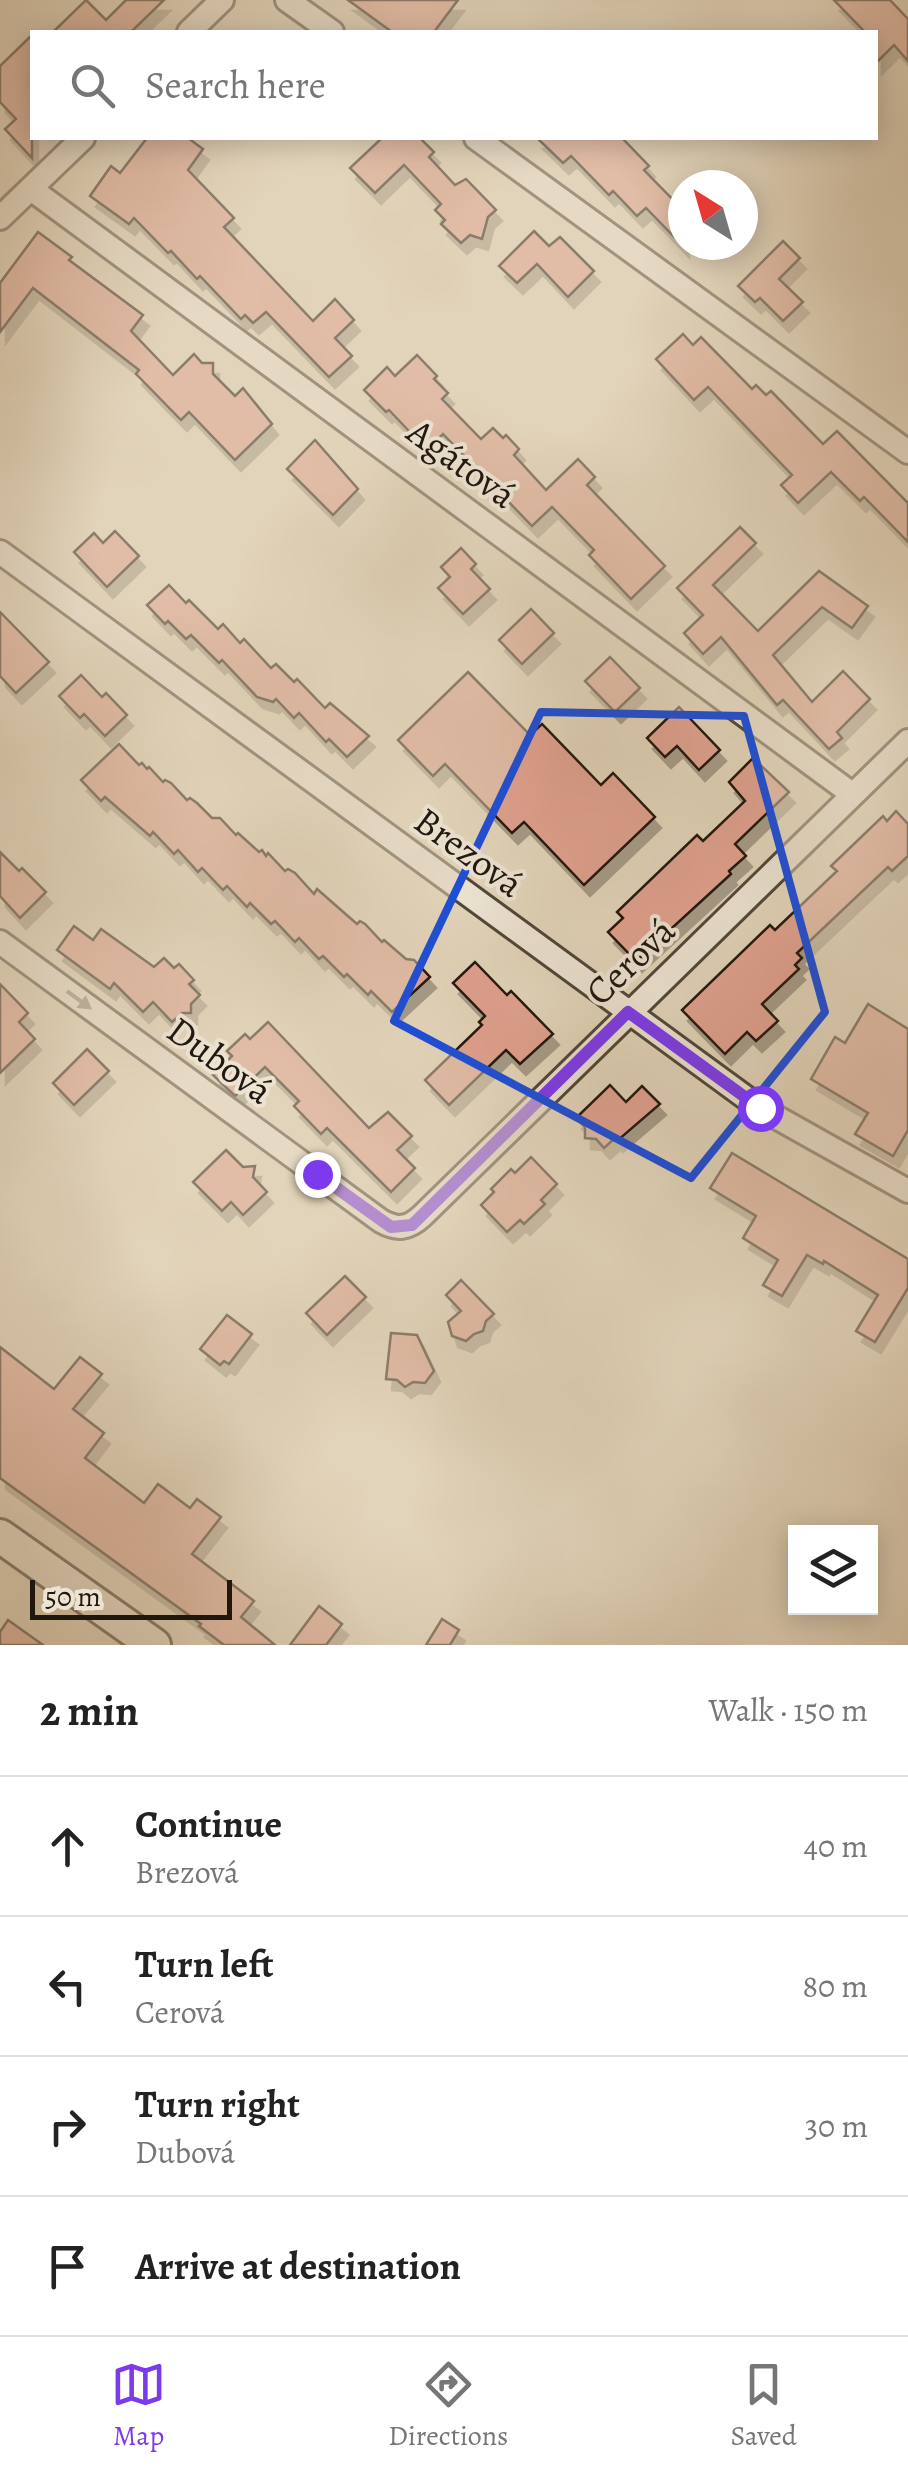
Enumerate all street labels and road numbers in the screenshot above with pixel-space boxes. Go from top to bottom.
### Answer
street label: Agátová [396,405,527,520]
street label: Brezová [404,795,534,909]
street label: Cerová [574,905,687,1017]
street label: Dubová [157,1004,284,1116]

